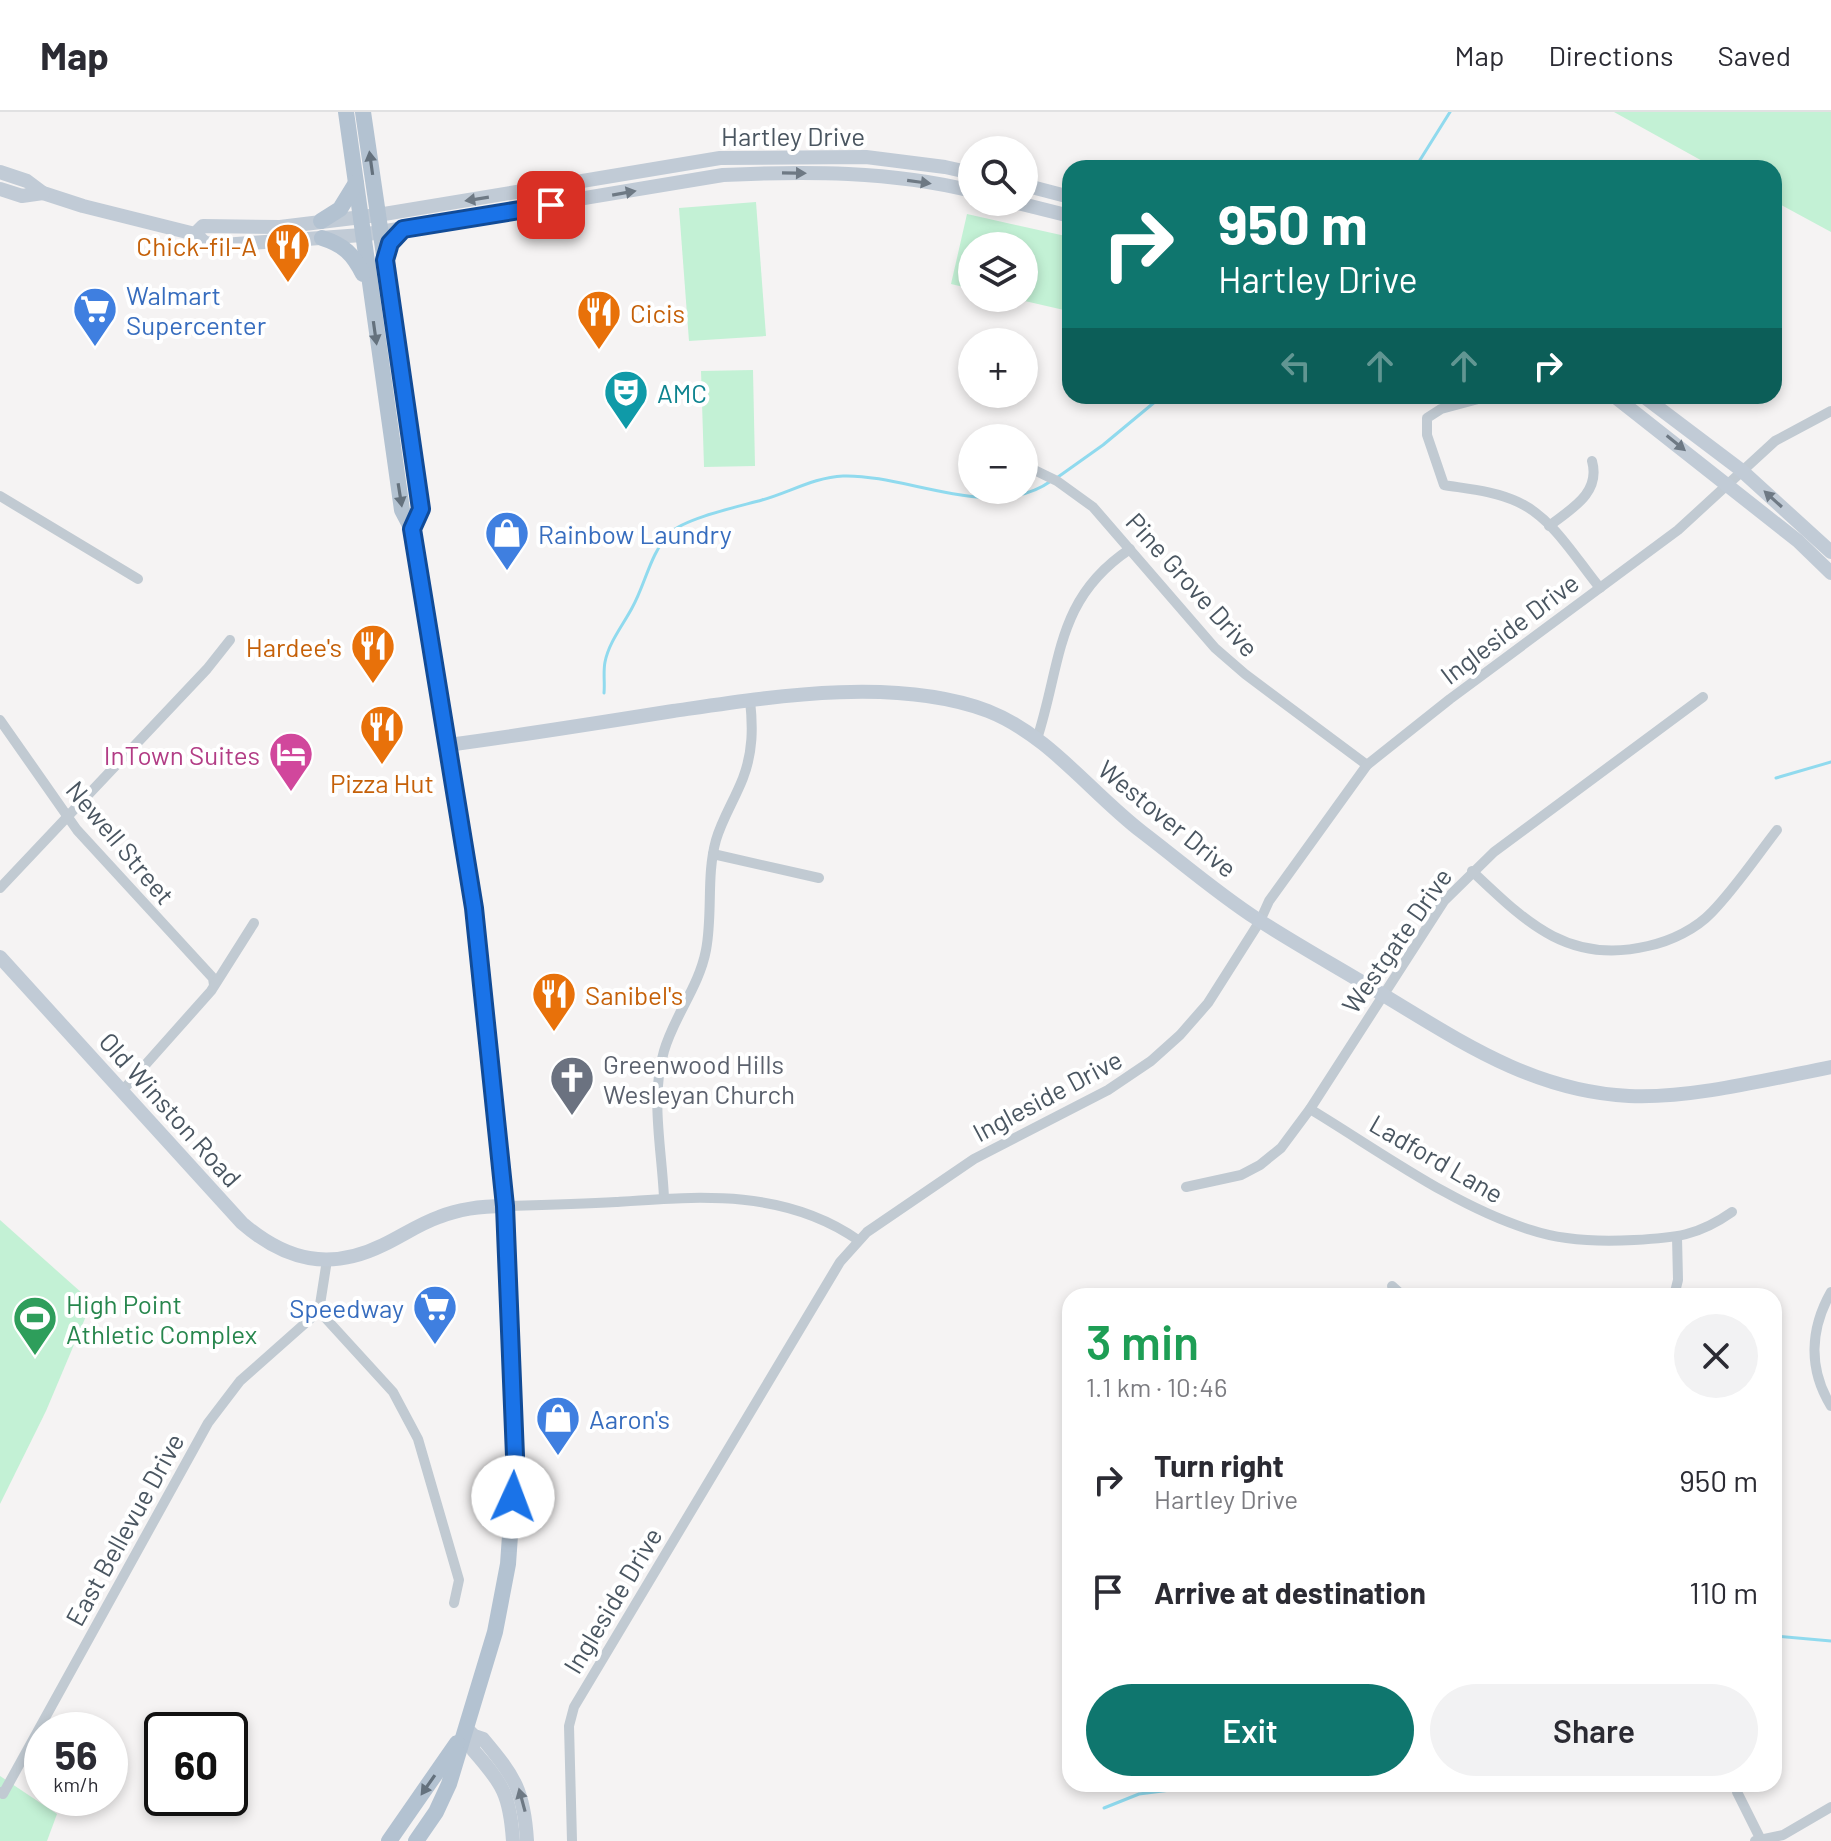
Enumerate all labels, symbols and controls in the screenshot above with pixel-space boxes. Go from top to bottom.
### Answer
text: Map [40,32,109,78]
text: Map [1455,38,1504,72]
text: Directions [1548,38,1674,72]
text: Saved [1718,38,1791,72]
street label: Hartley Drive [721,120,865,151]
map controls [958,136,1038,504]
button: search [958,136,1038,216]
one-way arrow [364,151,377,176]
one-way arrow [782,167,807,179]
pin [517,171,585,239]
one-way arrow [907,176,932,189]
icon: arrive [529,183,573,227]
one-way arrow [612,186,637,198]
text: 950 m [1218,189,1368,256]
icon: right [1086,192,1190,296]
one-way arrow [464,193,489,205]
restaurant icon: Chick-fil-A [264,221,312,284]
place label: Chick-fil-A [136,230,257,261]
button: layers [958,232,1038,312]
text: Hartley Drive [1218,257,1418,300]
place label: Walmart Supercenter [126,279,267,340]
supermarket icon: Walmart Supercenter [71,285,119,348]
restaurant icon: Cicis [575,288,623,351]
place label: Cicis [630,297,685,328]
one-way arrow [369,320,382,345]
button: + [958,328,1038,408]
icon: left [1274,344,1318,388]
icon: ahead [1358,344,1402,388]
icon: ahead [1442,344,1486,388]
icon: right [1526,344,1570,388]
theatre icon: AMC [602,368,650,431]
place label: AMC [657,377,707,408]
button: − [958,424,1038,504]
one-way arrow [1666,434,1686,451]
one-way arrow [394,483,407,508]
one-way arrow [1764,491,1783,509]
street label: Pine Grove Drive [1120,506,1266,662]
shop icon: Rainbow Laundry [483,509,531,572]
place label: Rainbow Laundry [538,518,732,549]
street label: Ingleside Drive [1434,566,1584,690]
restaurant icon: Hardee's [349,622,397,685]
place label: Hardee's [246,631,342,662]
restaurant icon: Pizza Hut [358,703,406,766]
hotel icon: InTown Suites [267,730,315,793]
place label: InTown Suites [104,739,260,770]
street label: Westover Drive [1093,753,1243,883]
place label: Pizza Hut [330,767,434,798]
street label: Newell Street [60,774,182,910]
street label: Westgate Drive [1335,861,1457,1019]
restaurant icon: Sanibel's [530,970,578,1033]
place label: Sanibel's [585,979,683,1010]
street label: Old Winston Road [93,1025,249,1193]
street label: Ingleside Drive [967,1043,1127,1147]
place label: Greenwood Hills Wesleyan Church [603,1048,795,1109]
church icon: Greenwood Hills Wesleyan Church [548,1054,596,1117]
street label: Ladford Lane [1365,1107,1509,1209]
supermarket icon: Speedway [411,1283,459,1346]
place label: High Point Athletic Complex [66,1288,257,1349]
place label: Speedway [289,1292,404,1323]
sports icon: High Point Athletic Complex [11,1294,59,1357]
text: 3 min [1086,1312,1199,1370]
button: close [1674,1314,1758,1398]
text: 1.1 km · 10:46 [1086,1371,1227,1402]
shop icon: Aaron's [534,1394,582,1457]
place label: Aaron's [589,1403,670,1434]
street label: East Bellevue Drive [58,1427,190,1631]
text: Turn right [1154,1447,1284,1483]
position arrow [471,1455,555,1539]
icon: right [1086,1458,1130,1502]
text: 950 m [1679,1462,1758,1498]
text: Hartley Drive [1154,1483,1298,1514]
street label: Ingleside Drive [556,1521,668,1679]
icon: arrive [1086,1570,1130,1614]
text: Arrive at destination [1154,1574,1426,1610]
text: 110 m [1689,1574,1758,1610]
button: Exit [1086,1684,1414,1776]
button: Share [1430,1684,1758,1776]
speed limit sign: 60 [144,1712,248,1816]
text: 56 [54,1730,98,1778]
text: km/h [53,1772,99,1796]
one-way arrow [421,1775,436,1796]
one-way arrow [515,1787,527,1812]

